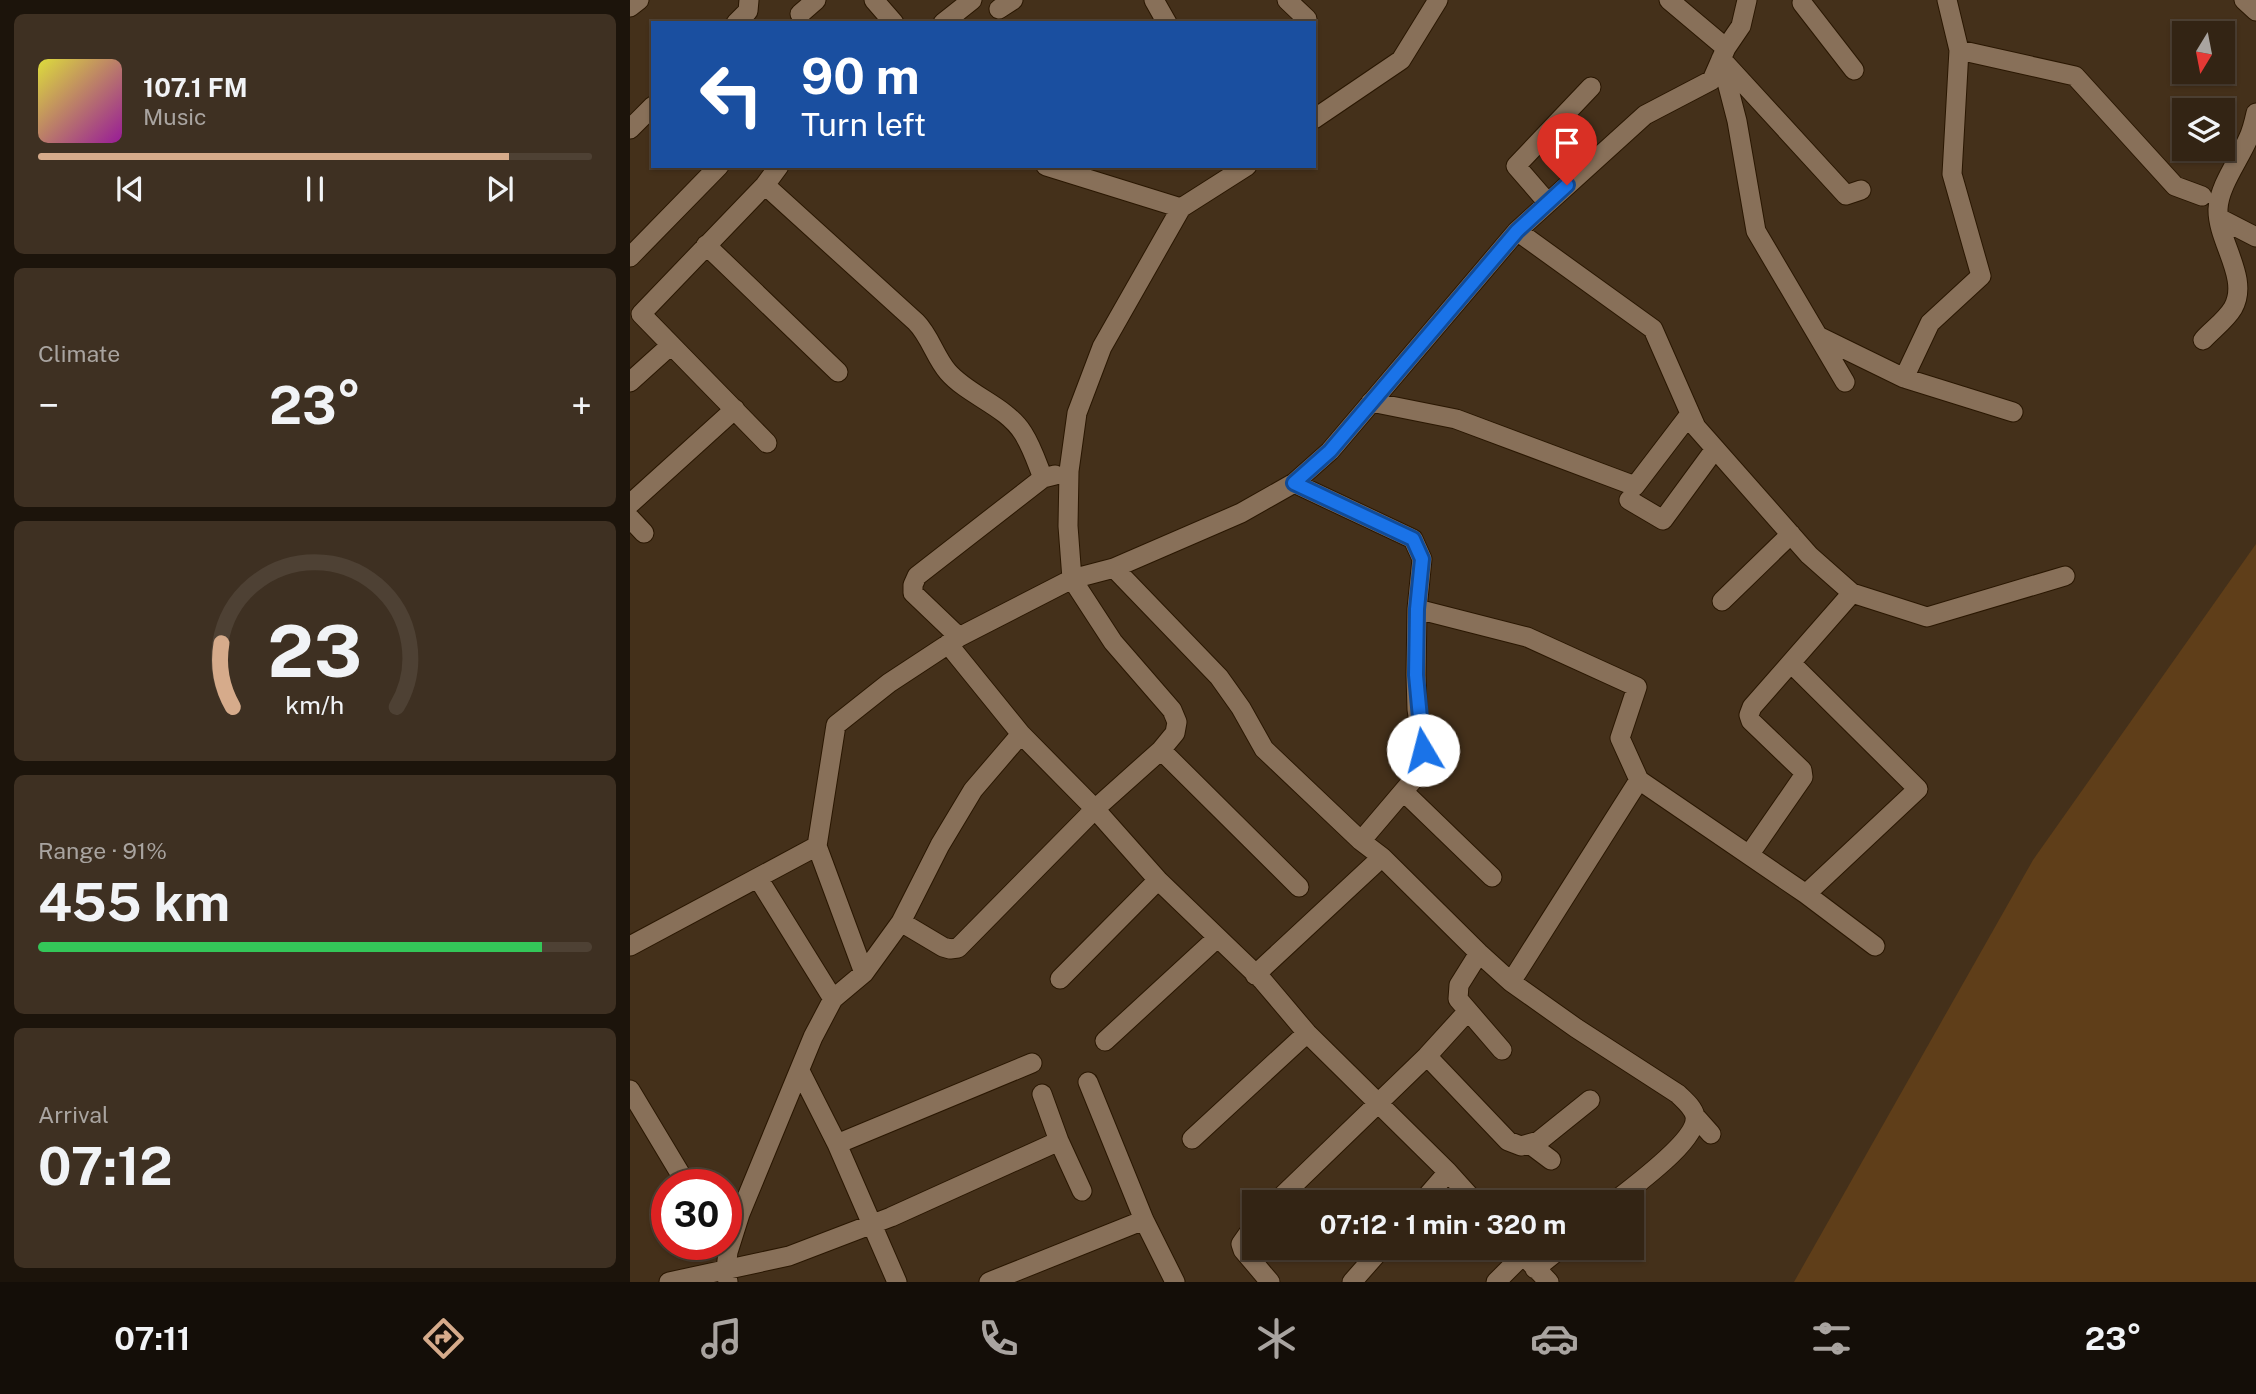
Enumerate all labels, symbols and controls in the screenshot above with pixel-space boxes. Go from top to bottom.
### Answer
north arrow [2172,21,2235,84]
map controls [2172,21,2235,161]
text: 90 m [801,47,920,105]
icon: left [686,49,777,140]
text: 107.1 FM [143,72,248,103]
button: layers [2172,98,2235,161]
text: Music [143,103,207,130]
text: Turn left [801,106,926,143]
pin [1537,113,1597,185]
icon: arrive [1548,124,1586,162]
icon: previous [111,170,149,208]
icon: pause [296,170,334,208]
icon: next [481,170,519,208]
text: Climate [38,340,120,367]
text: 23° [269,375,361,436]
text: − [38,383,59,428]
text: + [571,383,592,428]
text: 23 [268,608,362,693]
text: km/h [286,690,344,720]
position arrow [1386,713,1460,787]
text: Range · 91% [38,837,167,864]
text: 455 km [38,872,230,933]
text: Arrival [38,1101,109,1128]
text: 07:12 [38,1136,173,1197]
speed limit sign: 30 [651,1169,742,1260]
text: 07:12 · 1 min · 320 m [1320,1209,1566,1240]
icon: directions [419,1314,468,1363]
icon: music [697,1314,746,1363]
icon: phone [974,1314,1023,1363]
icon: climate [1252,1314,1301,1363]
icon: car [1530,1314,1579,1363]
icon: filters [1807,1314,1856,1363]
text: 07:11 [114,1320,190,1357]
text: 23° [2085,1320,2142,1357]

